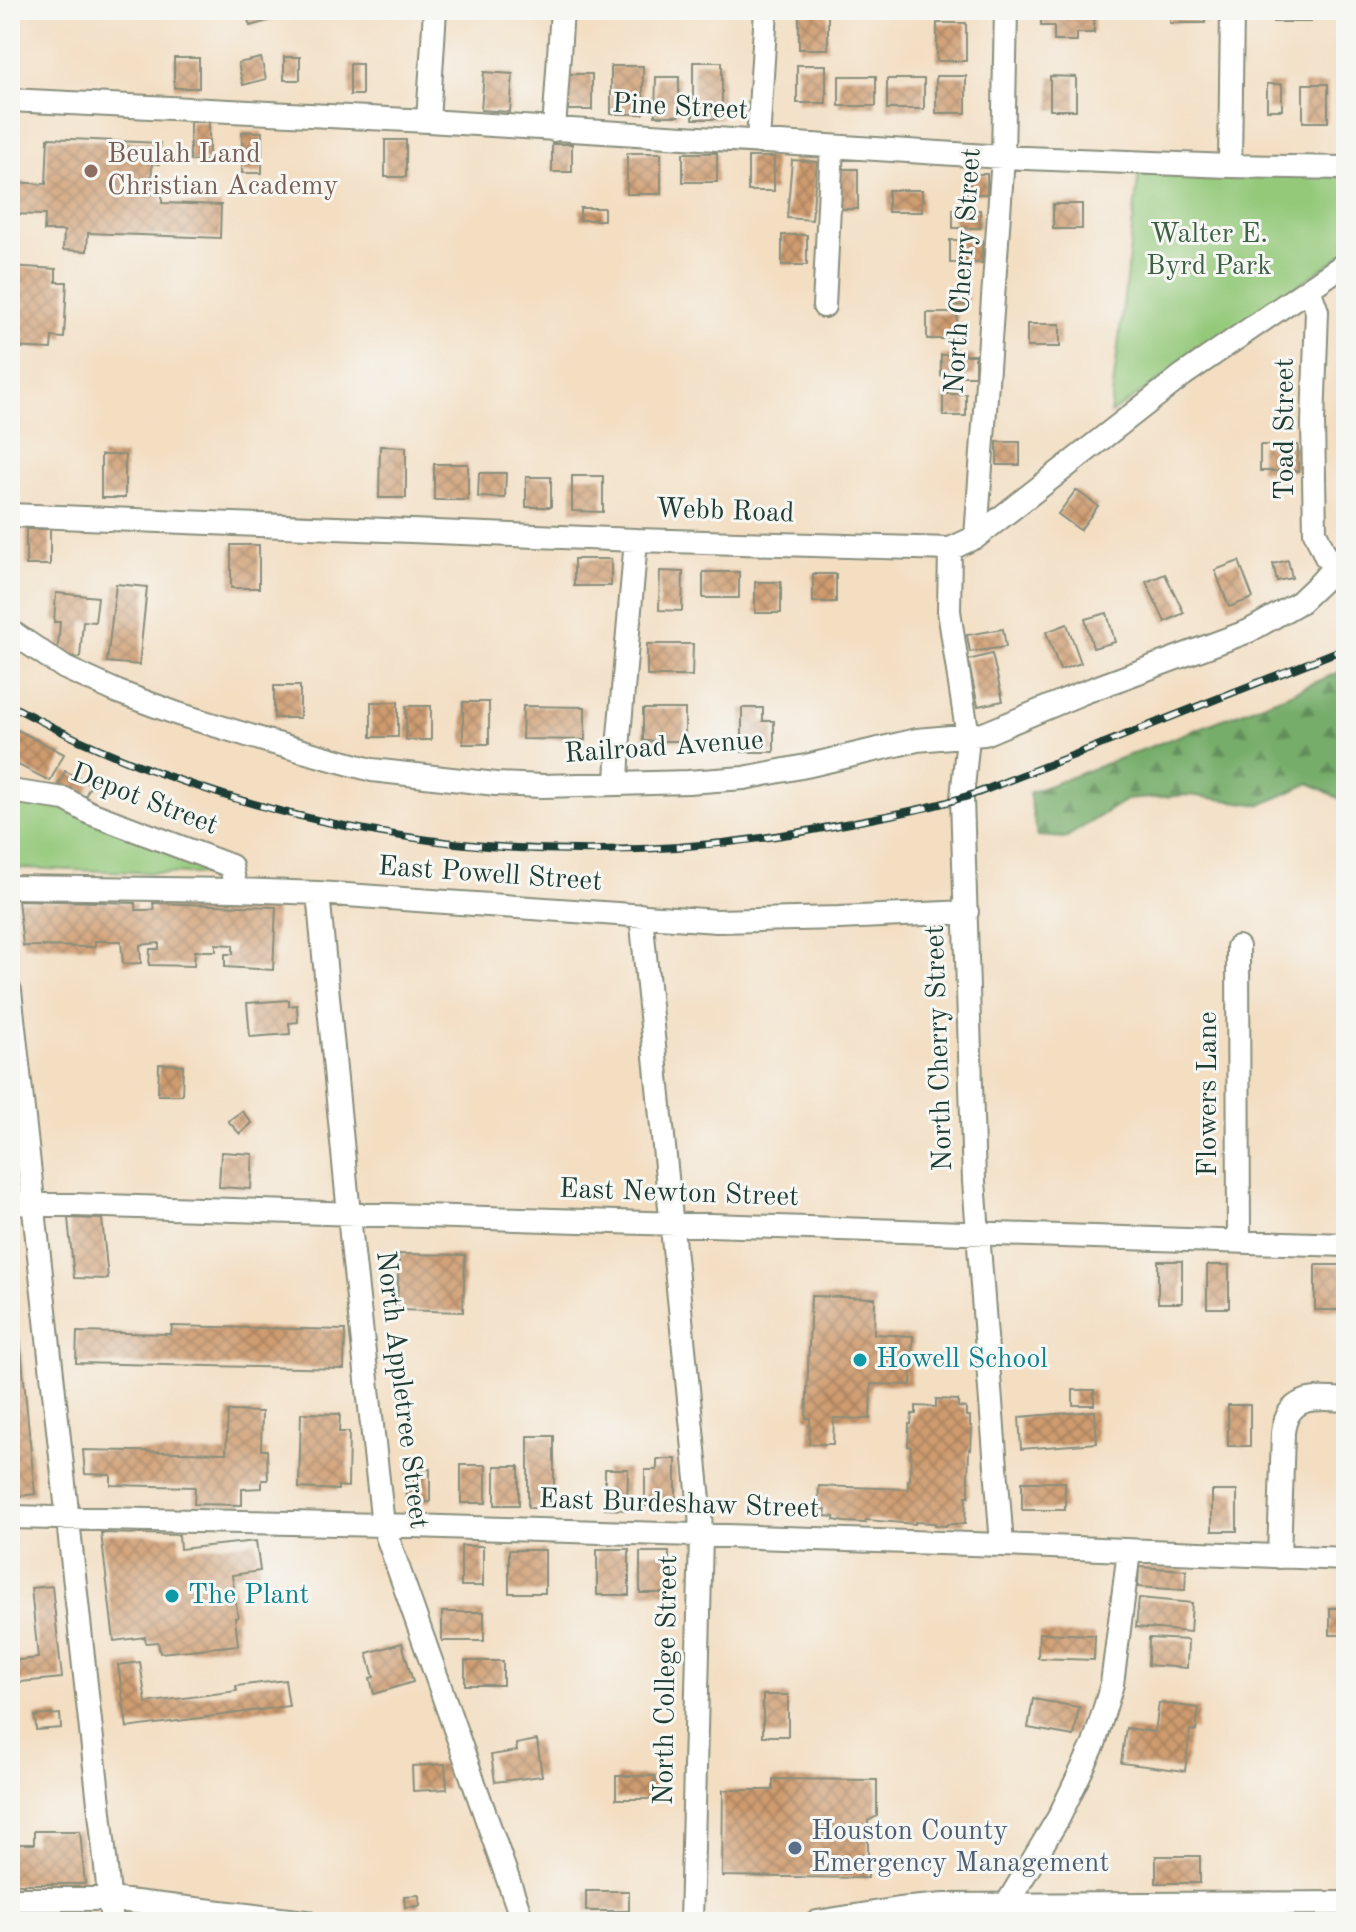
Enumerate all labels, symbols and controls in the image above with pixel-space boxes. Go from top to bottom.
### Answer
street label: Pine Street [611,90,749,126]
place label: Beulah Land Christian Academy [107,141,338,201]
street label: North Cherry Street [941,147,987,395]
marker: Beulah Land Christian Academy [82,162,100,180]
park label: Walter E. Byrd Park [1146,221,1272,281]
street label: Toad Street [1272,358,1300,500]
street label: Webb Road [655,496,795,528]
street label: Railroad Avenue [563,727,765,769]
street label: Depot Street [67,759,221,841]
street label: East Powell Street [377,853,603,897]
street label: North Cherry Street [922,924,958,1172]
street label: Flowers Lane [1195,1011,1223,1177]
street label: East Newton Street [559,1176,799,1212]
street label: North Appletree Street [370,1249,432,1531]
place label: Howell School [876,1346,1048,1374]
marker: Howell School [851,1351,869,1369]
street label: East Burdeshaw Street [538,1486,820,1524]
street label: North College Street [651,1555,683,1805]
place label: The Plant [188,1582,309,1610]
marker: The Plant [163,1587,181,1605]
place label: Houston County Emergency Management [811,1818,1109,1878]
marker: Houston County Emergency Management [786,1839,804,1857]

